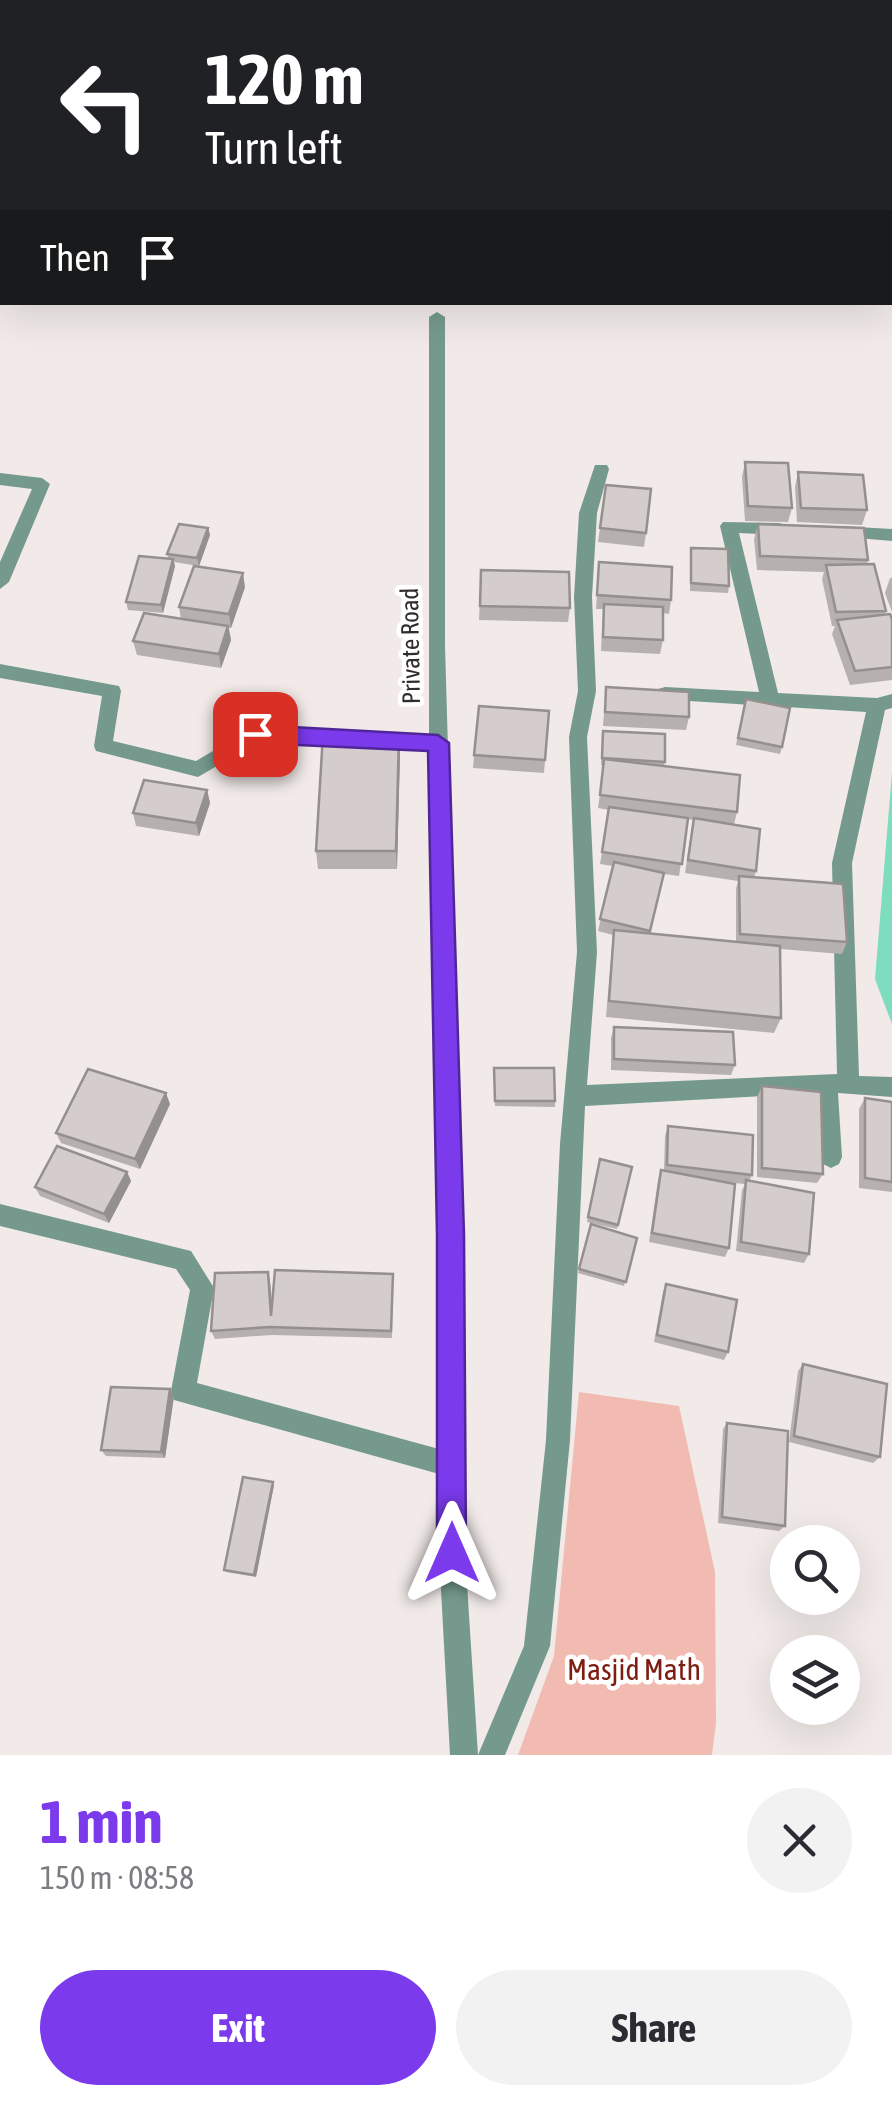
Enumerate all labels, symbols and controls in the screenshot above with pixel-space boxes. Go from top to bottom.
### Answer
text: 120 m [205,39,364,119]
icon: left [40,40,170,170]
text: Turn left [205,122,343,174]
icon: arrive [130,230,185,285]
text: Then [40,236,110,279]
street label: Private Road [395,588,425,704]
pin [213,692,298,777]
icon: arrive [228,707,283,762]
position arrow [400,1501,504,1605]
map controls [770,1525,860,1725]
button: search [770,1525,860,1615]
button: layers [770,1635,860,1725]
park label: Masjid Math [567,1652,701,1686]
text: 1 min [40,1787,163,1856]
button: close [747,1788,852,1893]
text: 150 m · 08:58 [40,1859,194,1896]
button: Exit [40,1970,436,2085]
button: Share [456,1970,852,2085]

